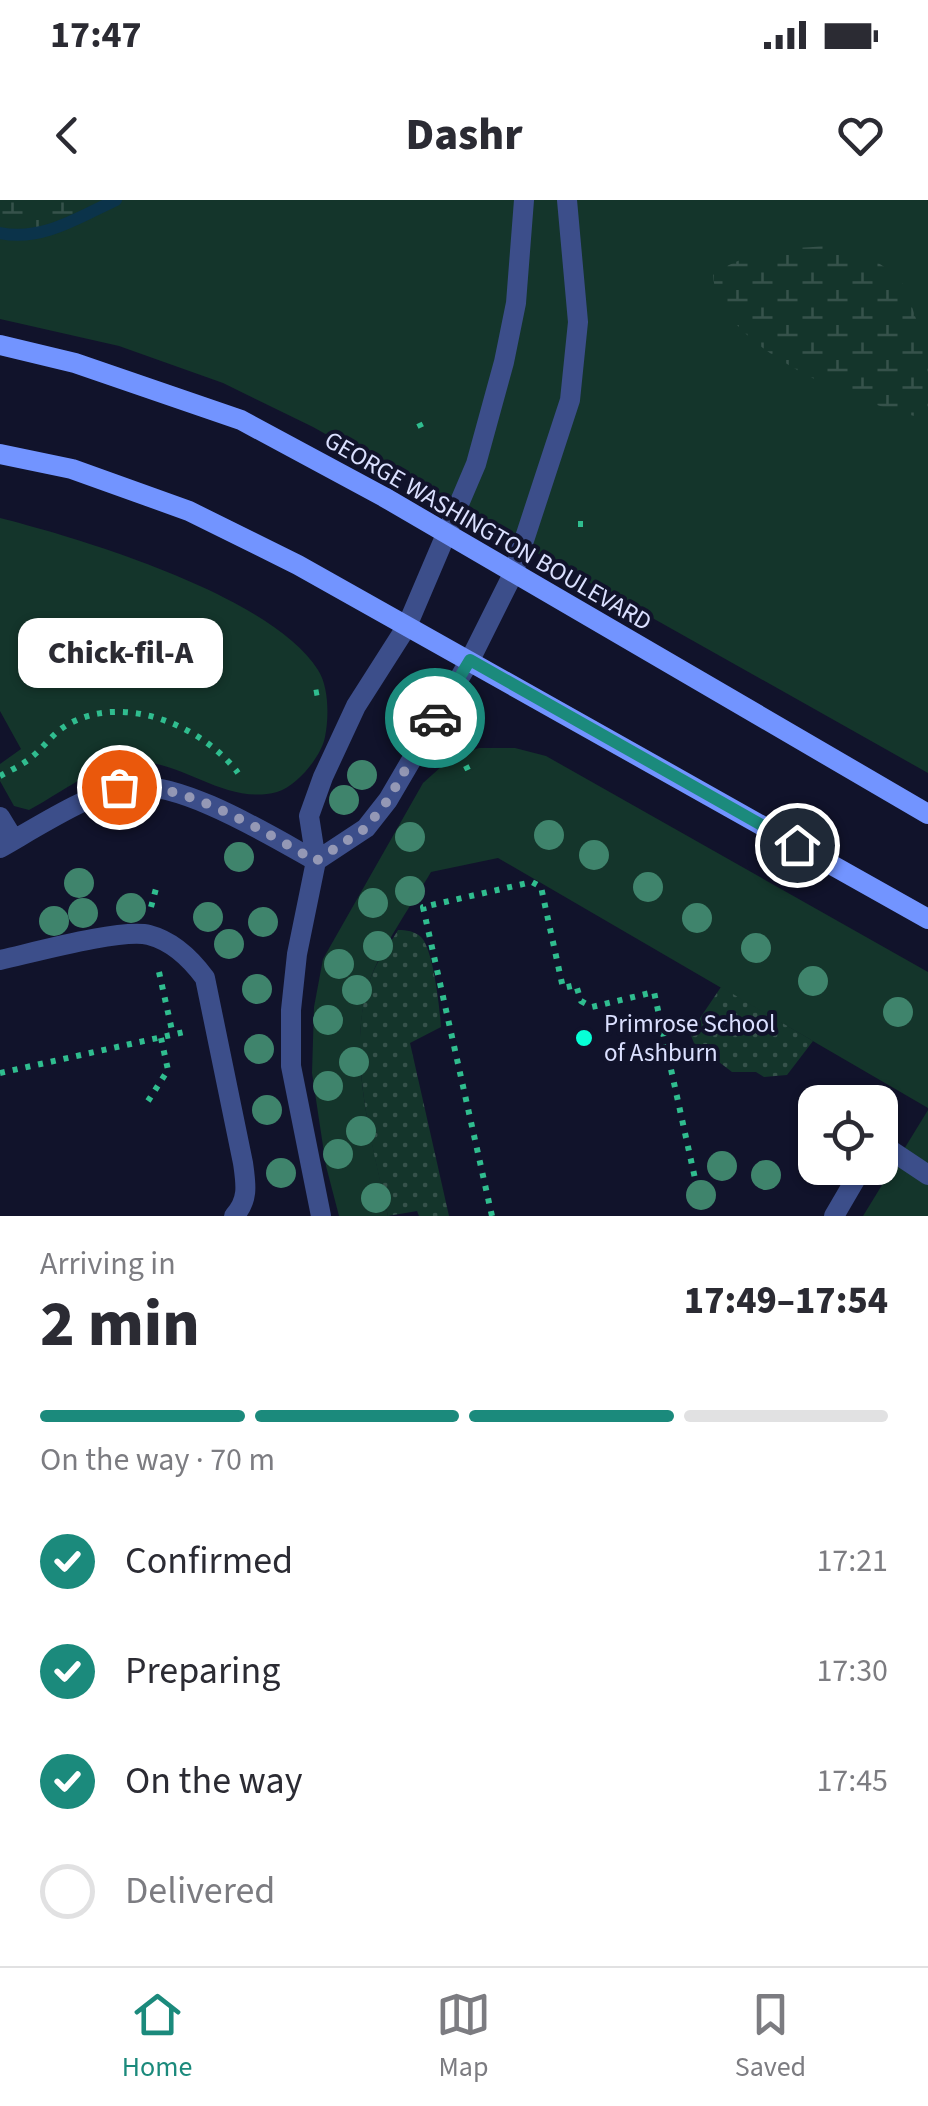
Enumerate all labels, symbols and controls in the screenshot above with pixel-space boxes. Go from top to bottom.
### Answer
text: 17:47 [50,8,142,62]
text: Dashr [405,103,523,167]
icon: back [40,108,95,163]
icon: heart [833,108,888,163]
street label: GEORGE WASHINGTON BOULEVARD [318,422,658,640]
callout: Chick-fil-A [17,617,222,687]
text: Chick-fil-A [48,630,193,676]
courier [385,668,485,768]
icon: car [408,691,463,746]
pin [77,745,162,830]
icon: bag [92,760,147,815]
pin [755,803,840,888]
icon: home [770,818,825,873]
place label: Primrose School of Ashburn [604,1006,775,1071]
marker: Primrose School of Ashburn [573,1027,595,1049]
map controls [798,1085,898,1185]
button: locate [798,1085,898,1185]
text: Arriving in [40,1241,176,1287]
text: 17:49–17:54 [684,1274,888,1328]
text: 2 min [40,1278,200,1371]
text: On the way · 70 m [40,1437,275,1483]
icon: check [40,1534,95,1589]
text: Confirmed [125,1534,293,1588]
text: 17:21 [816,1538,888,1584]
icon: check [40,1644,95,1699]
text: Preparing [125,1644,280,1698]
text: 17:30 [816,1648,888,1694]
icon: check [40,1754,95,1809]
text: On the way [125,1754,302,1808]
text: 17:45 [816,1758,888,1804]
text: Delivered [125,1864,275,1918]
tab: Home [122,1987,192,2087]
tab: Map [436,1987,491,2087]
tab: Saved [735,1987,806,2087]

